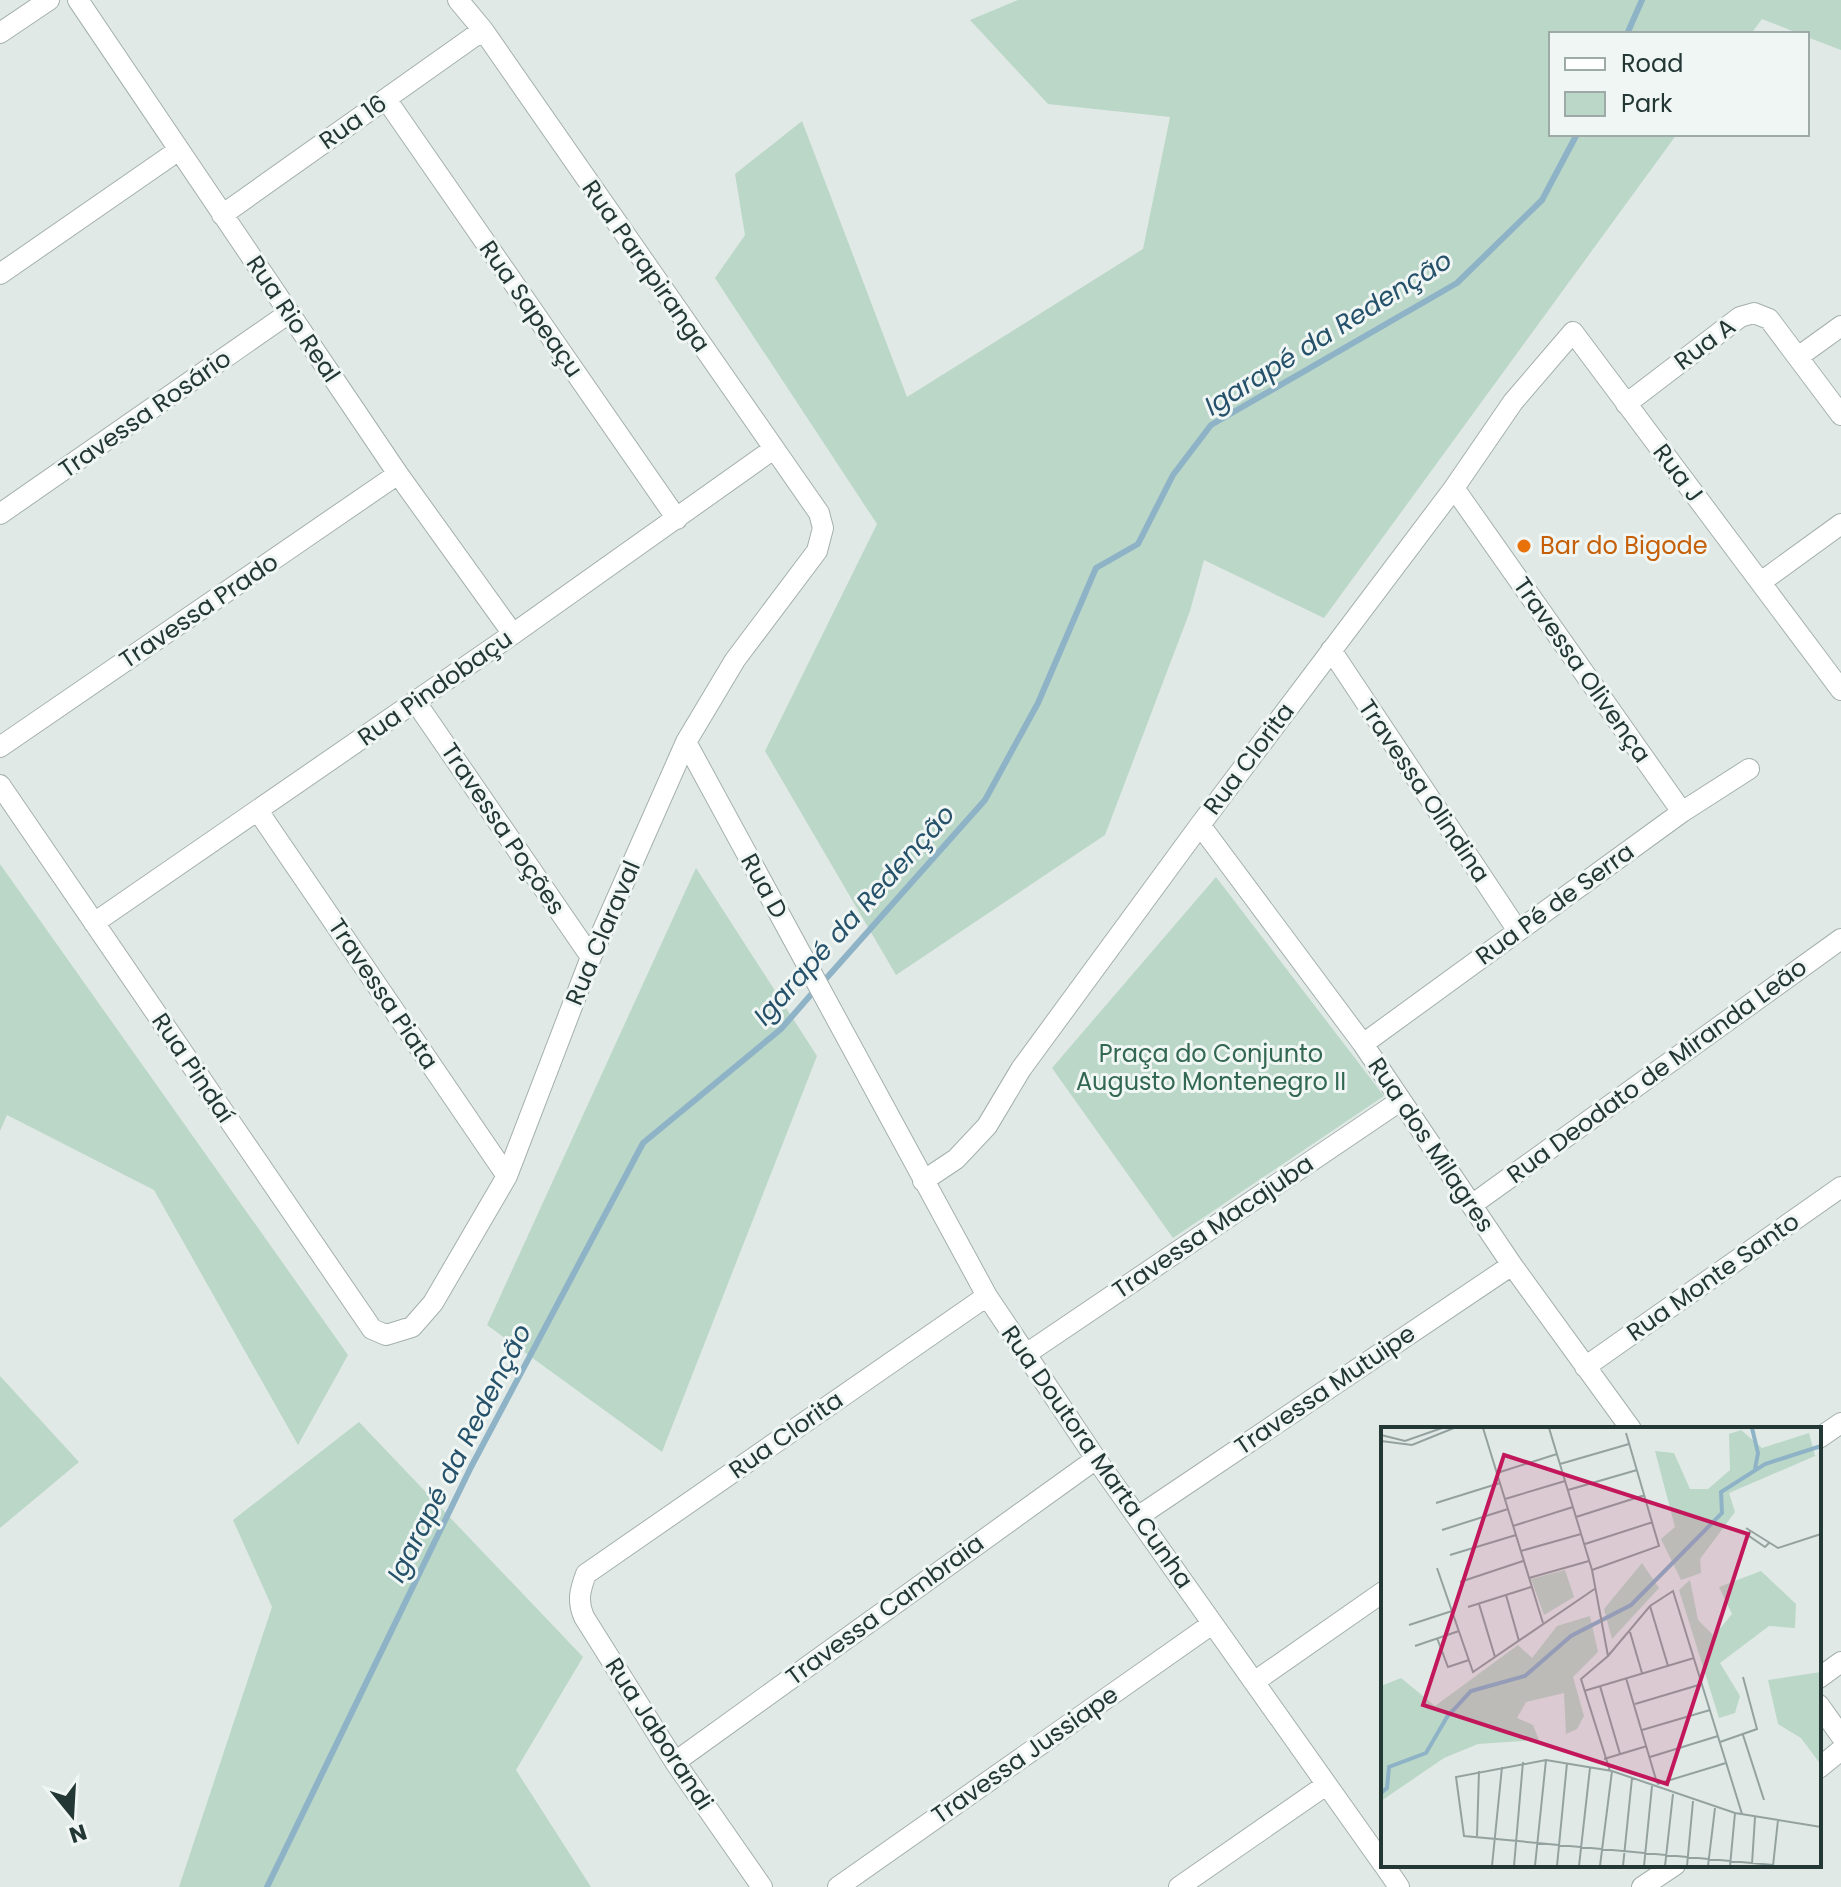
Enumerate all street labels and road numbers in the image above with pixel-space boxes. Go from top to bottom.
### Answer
street label: Rua 16 [312,86,393,157]
street label: Rua Parapiranga [575,173,718,358]
street label: Rua Sapeaçu [472,234,591,384]
street label: Rua Rio Real [239,249,348,389]
street label: Rua A [1667,310,1742,377]
street label: Travessa Rosário [52,342,237,485]
street label: Rua J [1646,437,1711,509]
street label: Travessa Prado [113,545,285,676]
street label: Travessa Olivença [1506,570,1659,769]
street label: Rua Pindobaçu [351,622,519,753]
street label: Travessa Olindina [1351,693,1498,889]
street label: Rua Clorita [1196,696,1302,821]
street label: Travessa Poções [434,736,573,921]
street label: Rua Pé de Serra [1469,835,1641,972]
street label: Rua D [733,847,796,924]
street label: Rua Claraval [557,855,648,1010]
street label: Travessa Piata [321,912,446,1076]
street label: Rua Deodato de Miranda Leão [1500,951,1813,1191]
street label: Rua Pindaí [144,1006,242,1129]
street label: Rua dos Milagres [1361,1051,1502,1239]
street label: Travessa Macajuba [1106,1147,1320,1306]
street label: Rua Monte Santo [1620,1205,1806,1349]
street label: Travessa Mutuipe [1228,1317,1422,1462]
street label: Rua Doutora Marta Cunha [994,1319,1201,1595]
street label: Rua Clorita [722,1383,849,1486]
street label: Travessa Cambraia [779,1527,990,1693]
street label: Rua Jaborandi [598,1651,721,1816]
street label: Travessa Jussiape [925,1678,1125,1831]

